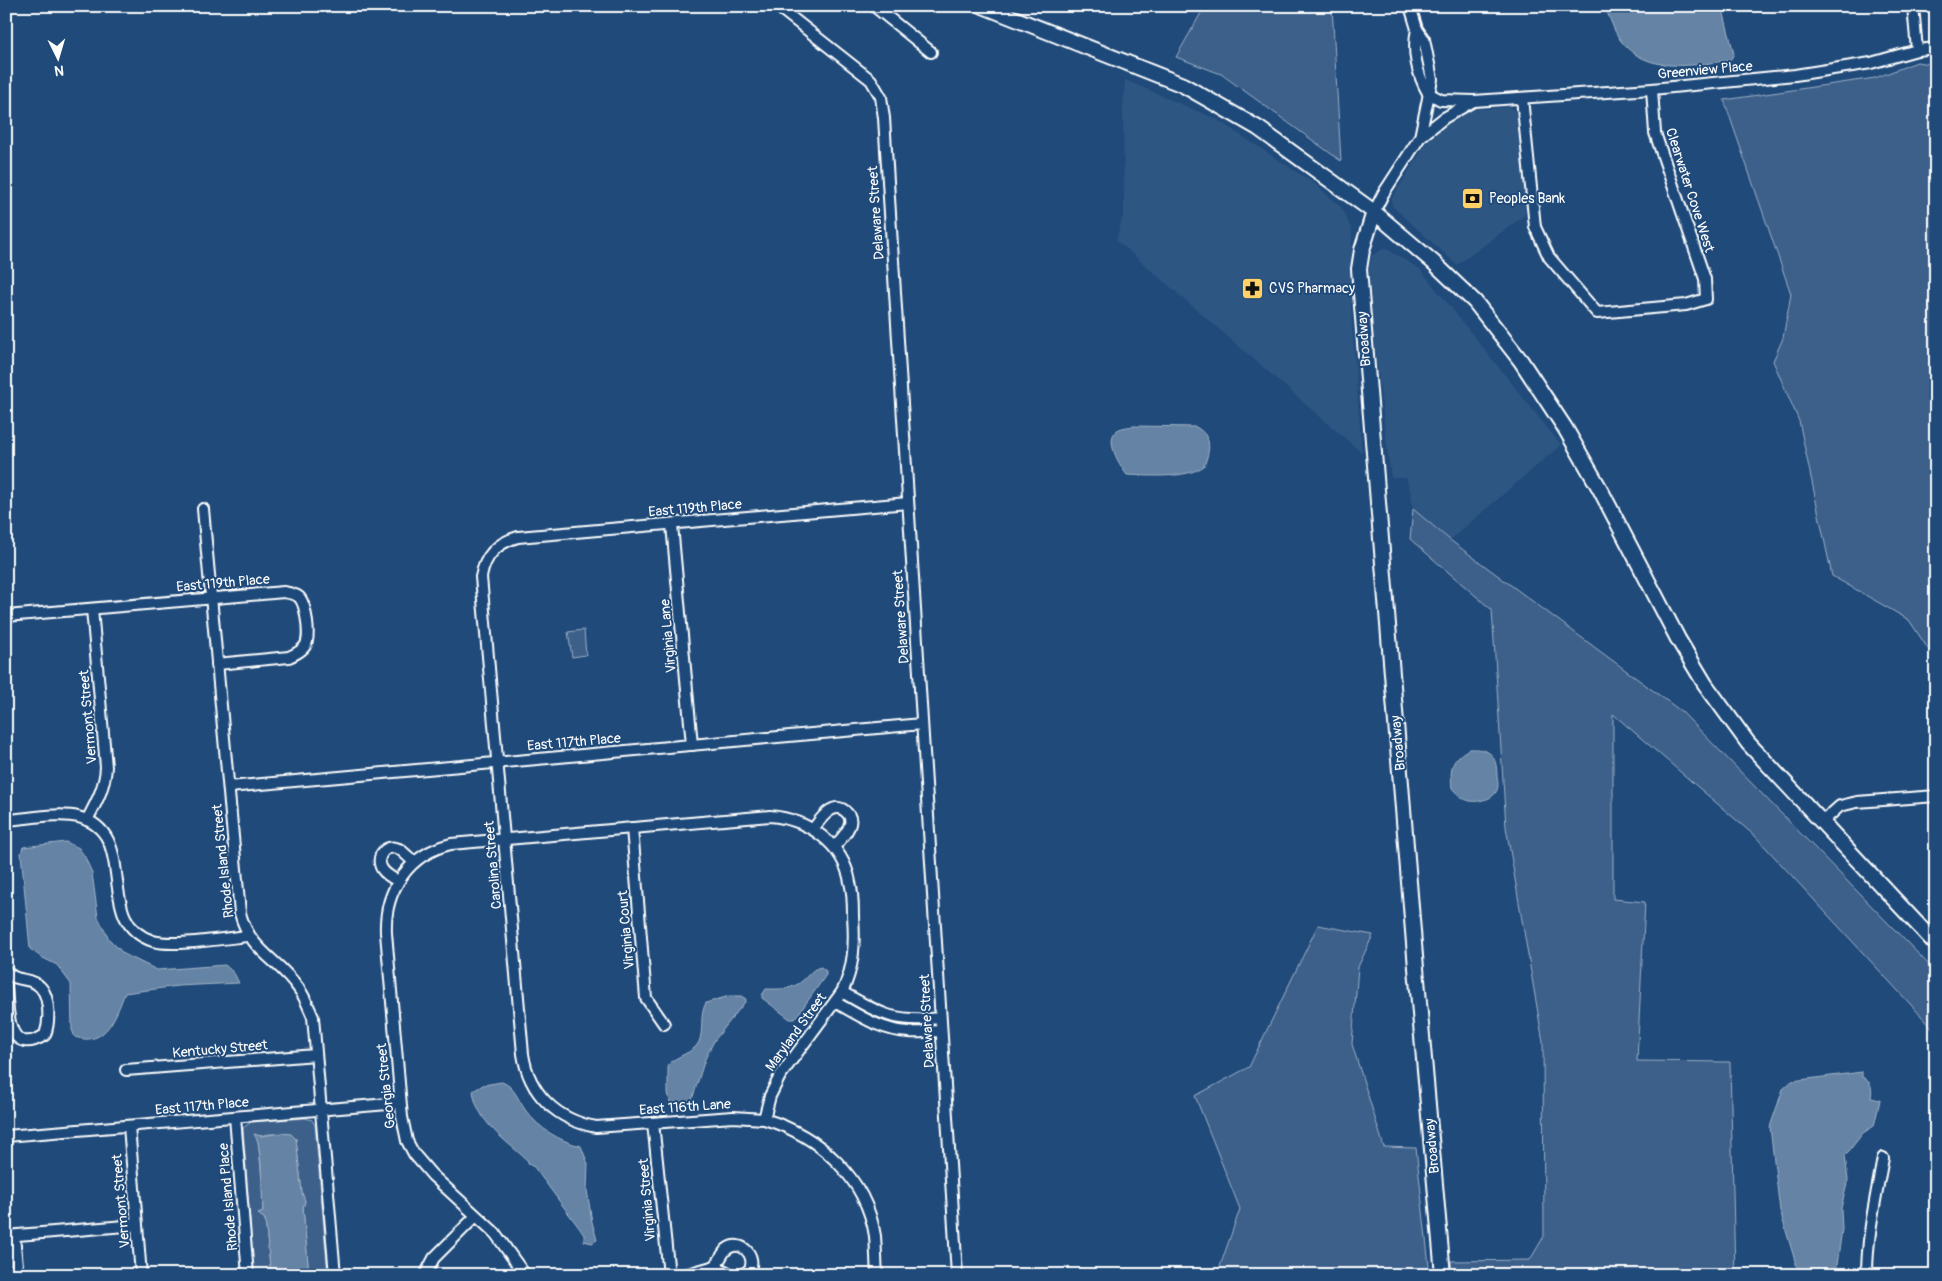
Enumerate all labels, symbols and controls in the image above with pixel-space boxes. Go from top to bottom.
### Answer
north arrow [32,32,82,82]
street label: Greenview Place [1657,57,1753,83]
text: N [54,62,65,79]
street label: Clearwater Cove West [1662,126,1718,255]
street label: Delaware Street [864,165,888,261]
bank icon: Peoples Bank [1461,186,1485,210]
place label: Peoples Bank [1489,190,1565,207]
pharmacy icon: CVS Pharmacy [1241,276,1265,300]
place label: CVS Pharmacy [1269,280,1355,297]
street label: Broadway [1354,311,1374,367]
street label: East 119th Place [648,495,743,521]
street label: Delaware Street [889,569,913,665]
street label: East 119th Place [176,570,271,596]
street label: Virginia Lane [656,598,680,674]
street label: Vermont Street [75,669,101,765]
street label: Broadway [1387,715,1409,771]
street label: East 117th Place [526,729,622,755]
street label: Rhode Island Street [209,803,237,919]
street label: Carolina Street [481,820,505,910]
street label: Virginia Court [614,890,638,970]
street label: Delaware Street [916,973,938,1068]
street label: Maryland Street [762,989,830,1075]
street label: Kentucky Street [172,1036,269,1062]
street label: Georgia Street [373,1042,399,1130]
street label: East 117th Place [154,1093,250,1119]
street label: East 116th Lane [639,1095,732,1119]
street label: Broadway [1421,1118,1443,1174]
street label: Rhode Island Place [215,1142,241,1252]
street label: Vermont Street [108,1153,134,1249]
street label: Virginia Street [635,1157,659,1242]

